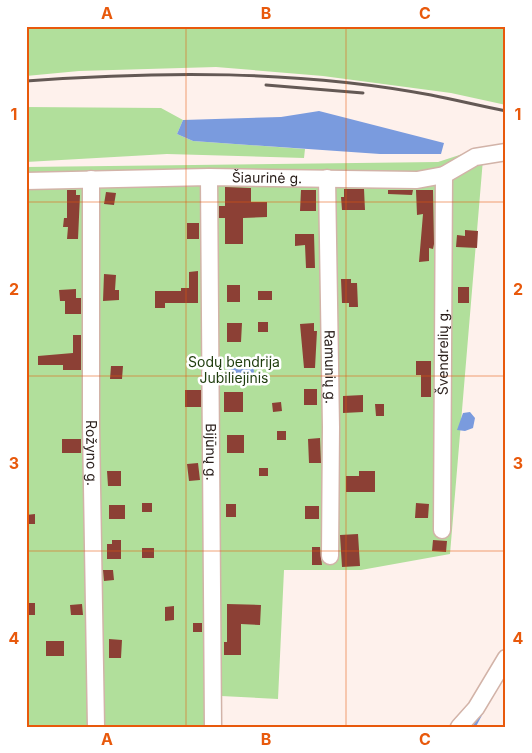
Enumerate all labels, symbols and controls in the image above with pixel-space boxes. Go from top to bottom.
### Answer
text: A [101,3,113,23]
text: B [261,3,271,23]
text: C [419,3,431,23]
text: 1 [11,104,17,124]
text: 1 [515,104,521,124]
street label: Šiaurinė g. [232,168,302,186]
text: 2 [9,279,19,299]
text: 2 [513,279,523,299]
street label: Švendrelių g. [434,309,451,395]
street label: Ramunių g. [321,330,340,404]
park label: Sodų bendrija Jubiliejinis [188,353,280,386]
street label: Rožyno g. [83,420,101,486]
street label: Bijūnų g. [203,423,220,481]
text: 3 [9,453,19,473]
text: 3 [513,453,523,473]
text: 4 [9,628,20,648]
text: 4 [513,628,524,648]
text: A [101,729,113,749]
text: B [261,729,271,749]
text: C [419,729,431,749]

